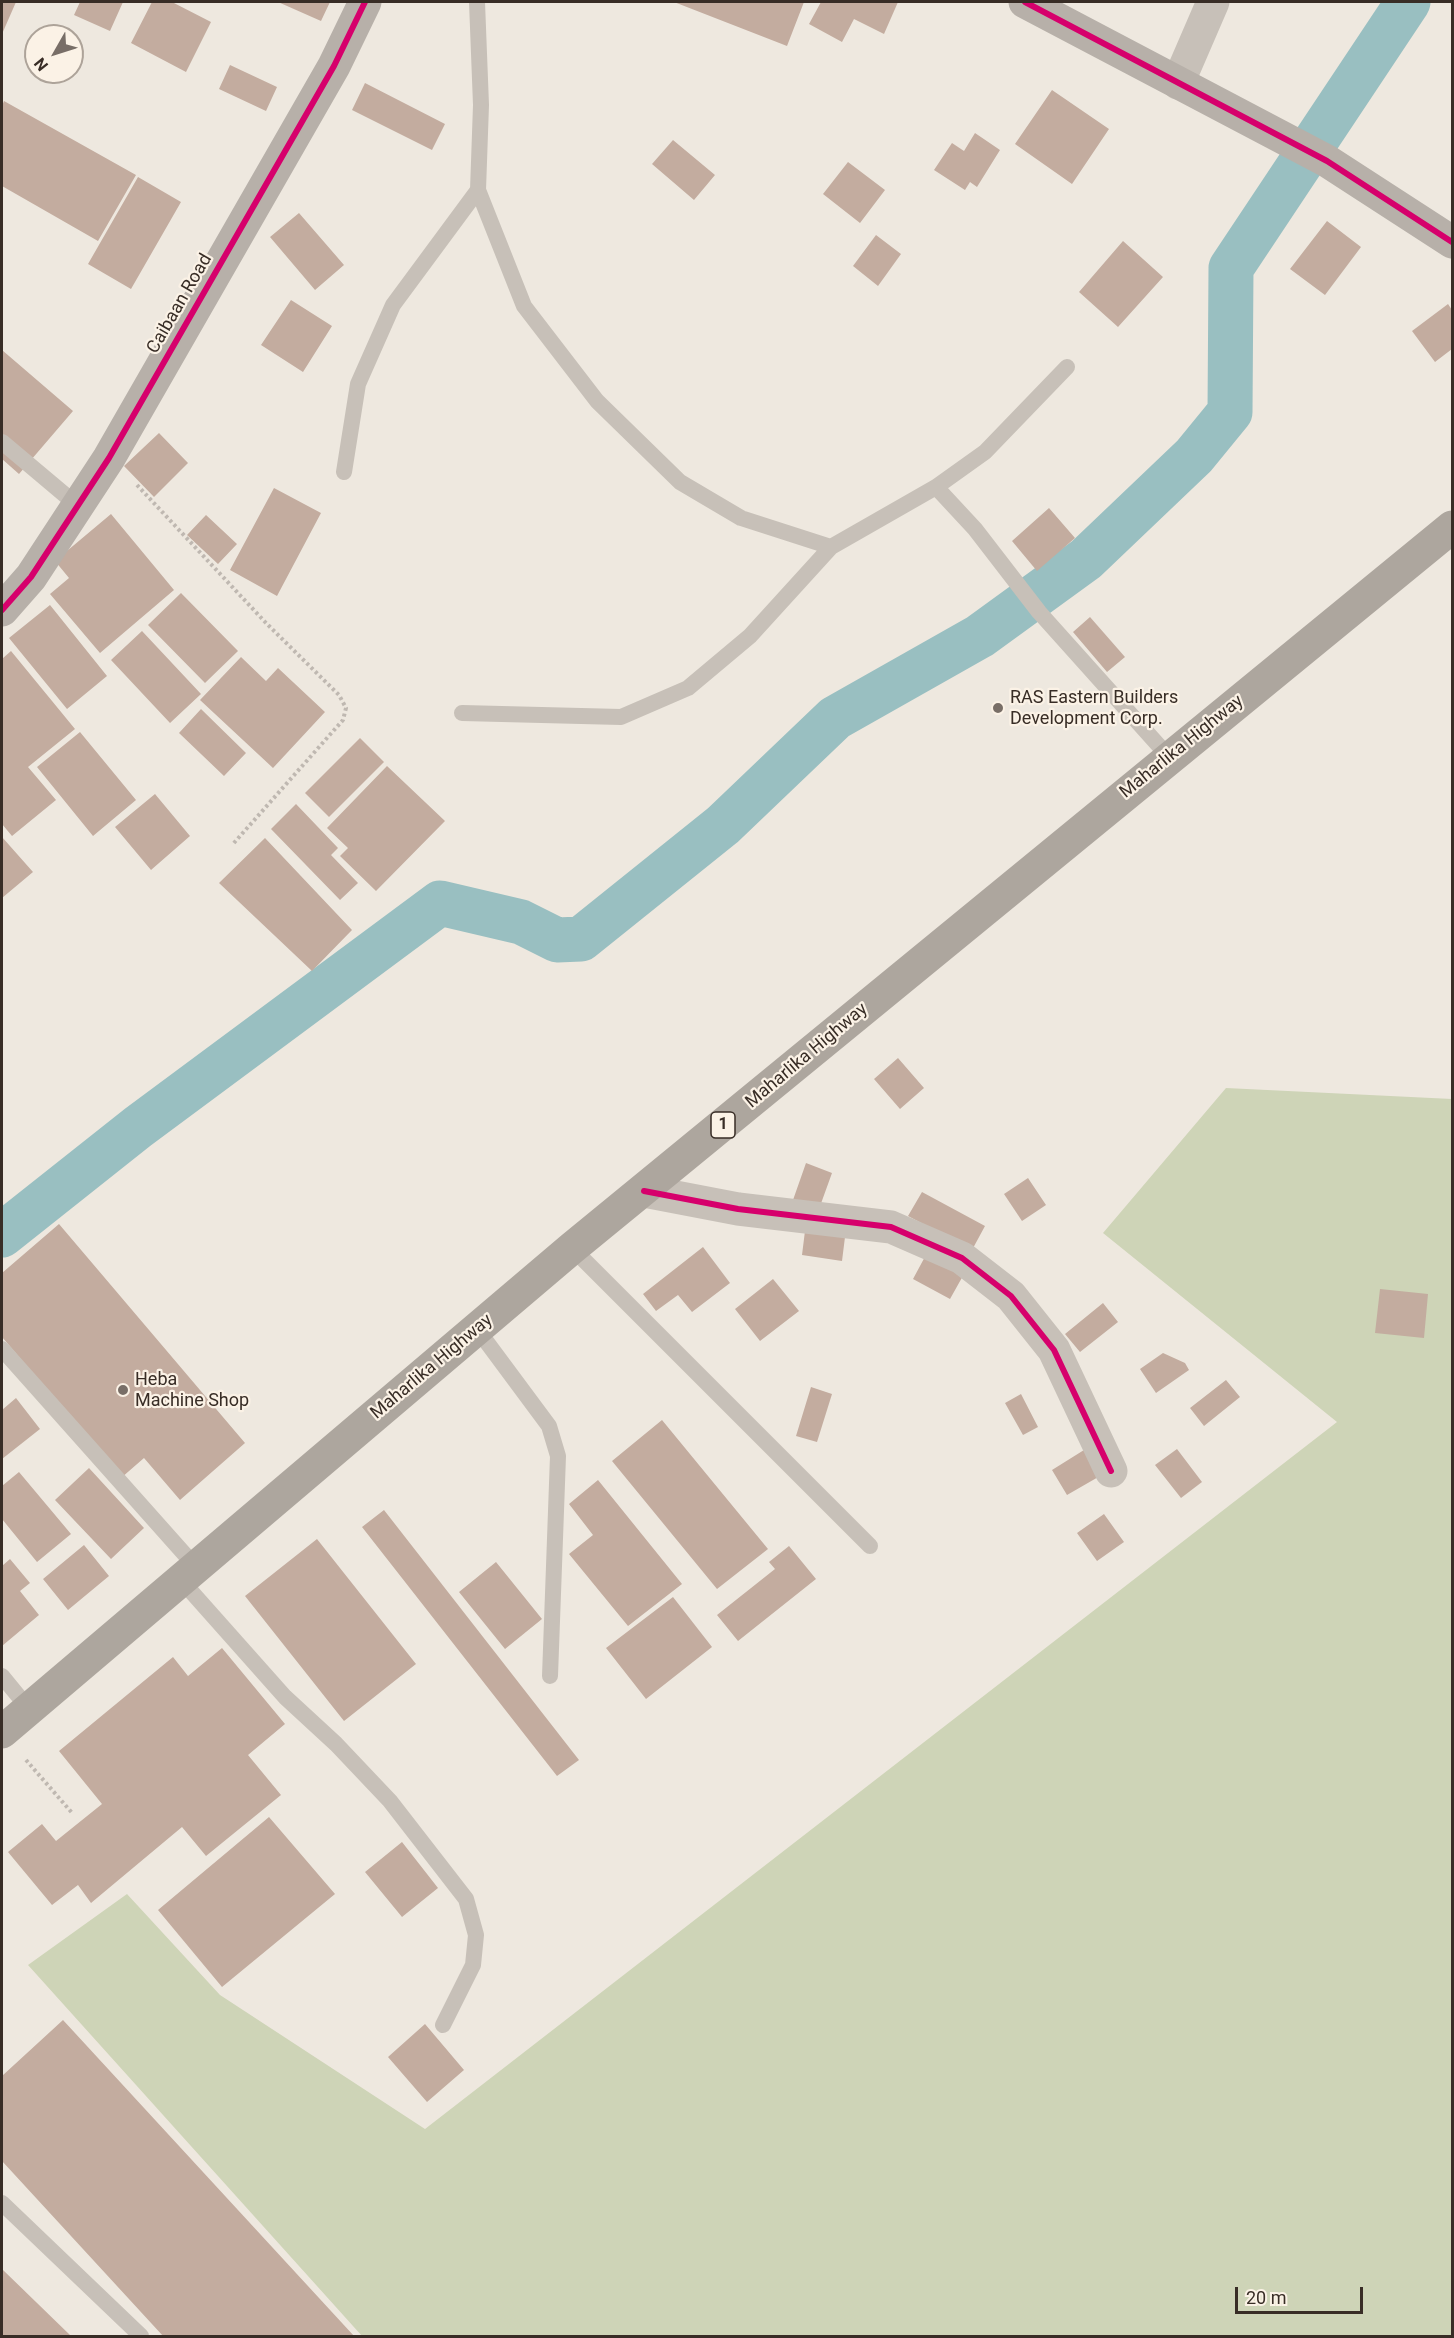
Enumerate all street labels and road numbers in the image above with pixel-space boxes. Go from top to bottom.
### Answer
street label: Caibaan Road [143,250,217,358]
street label: Maharlika Highway [1116,691,1248,803]
street label: Maharlika Highway [742,999,872,1113]
road number: 1 [711,1112,735,1138]
street label: Maharlika Highway [367,1310,497,1424]

